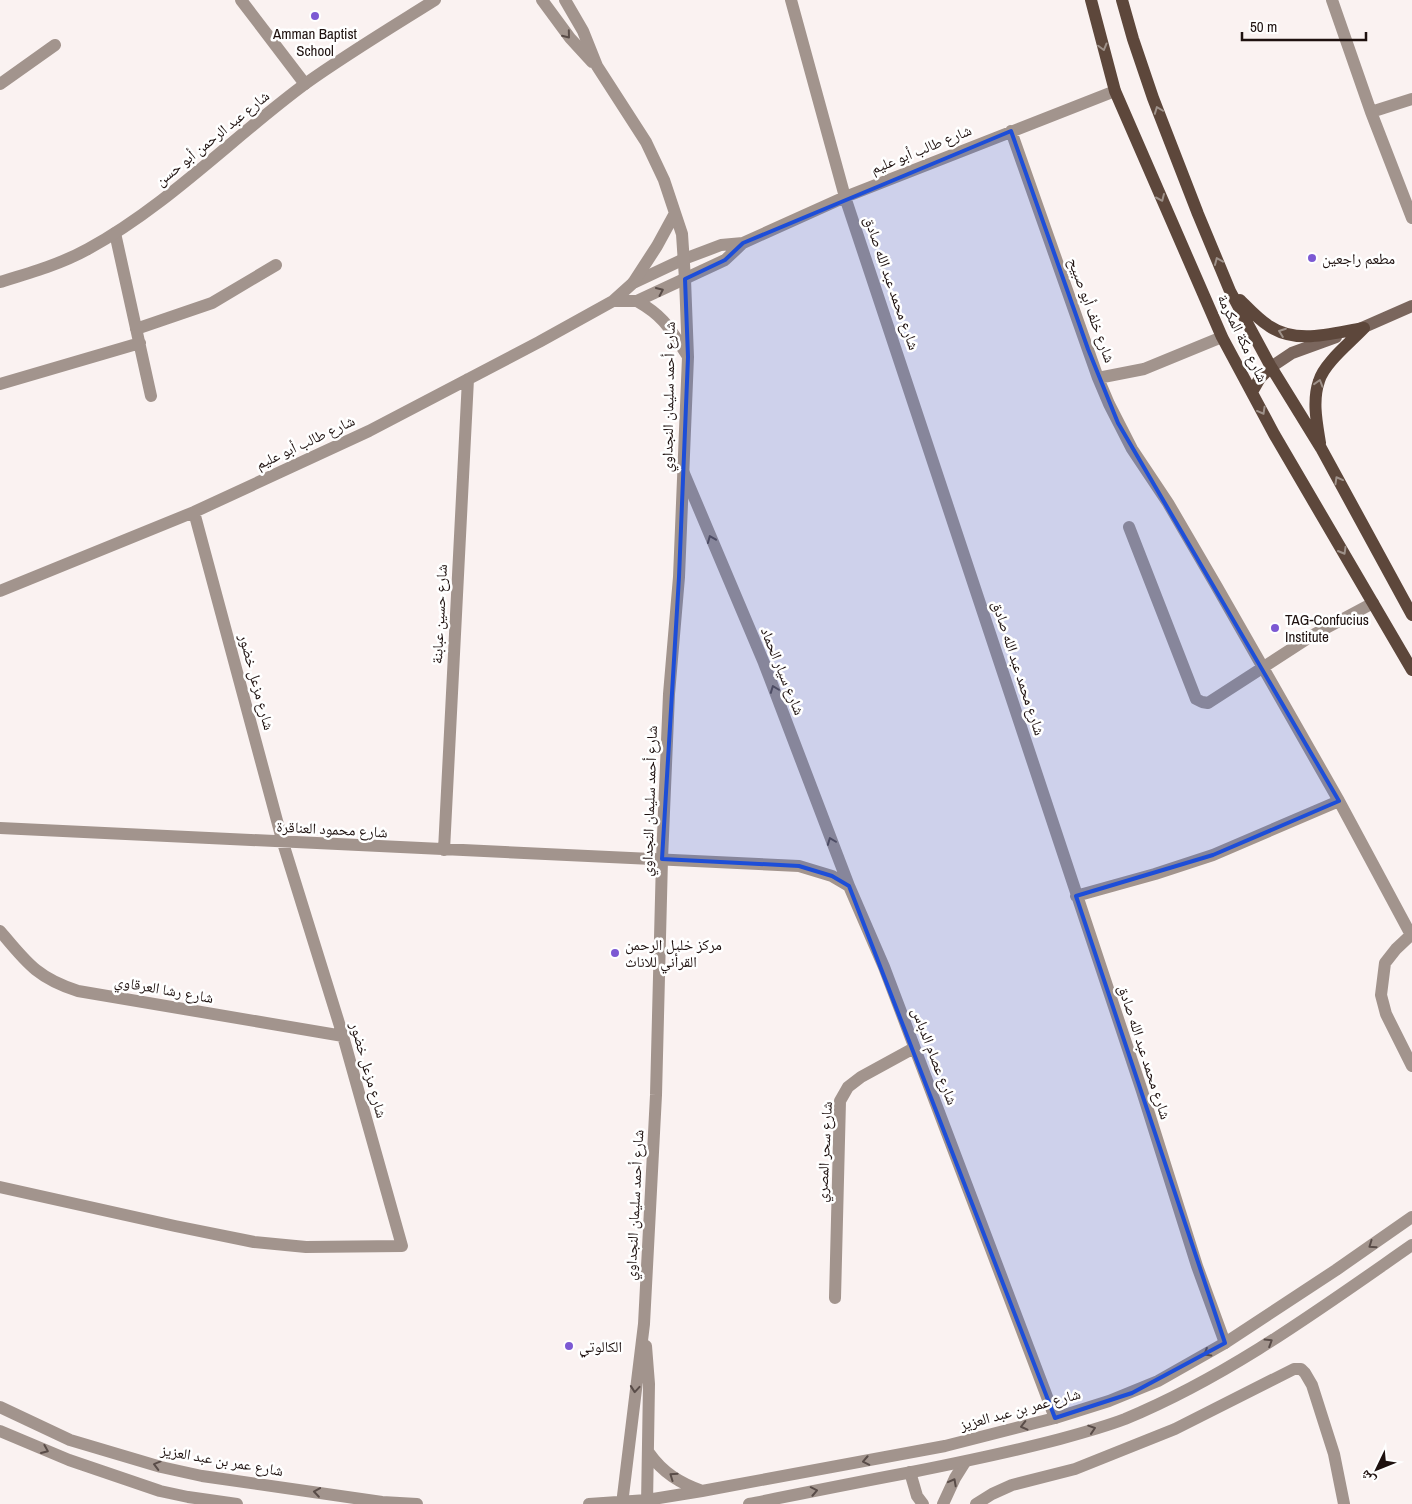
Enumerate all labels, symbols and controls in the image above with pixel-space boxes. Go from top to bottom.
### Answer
marker: Amman Baptist School [309,10,321,22]
scale bar [1242,10,1366,42]
text: 50 m [1250,16,1277,37]
place label: Amman Baptist School [272,23,358,61]
one-way arrow [562,29,570,38]
one-way arrow [1097,43,1108,52]
street label: شارع عبد الرحمن أبو حسن [150,85,274,191]
one-way arrow [1154,106,1164,115]
street label: شارع طالب أبو عليم [867,119,975,179]
one-way arrow [1155,193,1166,202]
street label: شارع محمد عبد الله صادق [859,213,925,353]
place label: مطعم راجعين [1322,248,1395,269]
marker: مطعم راجعين [1306,252,1318,264]
street label: شارع خلف أبو صبيح [1063,254,1121,366]
one-way arrow [1213,257,1224,266]
one-way arrow [655,286,664,297]
street label: شارع مكة المكرمة [1213,291,1273,386]
street label: شارع أحمد سليمان النجداوي [656,321,682,473]
one-way arrow [1278,328,1287,338]
one-way arrow [1314,379,1324,388]
one-way arrow [1255,405,1265,414]
street label: شارع طالب أبو عليم [252,410,358,474]
one-way arrow [1335,476,1345,485]
one-way arrow [707,535,718,544]
one-way arrow [1336,546,1346,555]
street label: شارع حسين عبابنة [426,563,452,665]
street label: شارع محمد عبد الله صادق [987,598,1051,738]
place label: TAG-Confucius Institute [1285,609,1369,647]
marker: TAG-Confucius Institute [1269,622,1281,634]
street label: شارع سيار الحماد [756,624,810,718]
street label: شارع مزعل خضور [234,631,280,733]
one-way arrow [770,685,780,694]
street label: شارع أحمد سليمان النجداوي [636,725,664,877]
street label: شارع محمود العناقرة [276,816,388,842]
one-way arrow [827,837,837,846]
place label: مركز خليل الرحمن القرأني للاناث [625,934,722,973]
marker: مركز خليل الرحمن القرأني للاناث [609,947,621,959]
street label: شارع رشا العرقاوي [113,970,215,1010]
street label: شارع محمد عبد الله صادق [1113,982,1177,1122]
street label: شارع عصام الدباس [907,1004,963,1108]
street label: شارع مزعل خضور [345,1019,393,1120]
street label: شارع سحر المصري [811,1101,839,1203]
street label: شارع أحمد سليمان النجداوي [620,1129,650,1281]
one-way arrow [1368,1239,1378,1248]
place label: الكالوتي [579,1336,622,1358]
one-way arrow [1263,1339,1272,1348]
marker: الكالوتي [563,1340,575,1352]
one-way arrow [1203,1347,1212,1357]
street label: شارع عمر بن عبد العزيز [956,1383,1083,1435]
one-way arrow [630,1386,641,1394]
one-way arrow [1020,1420,1029,1431]
one-way arrow [1088,1425,1096,1435]
street label: شارع عمر بن عبد العزيز [158,1439,285,1481]
one-way arrow [40,1444,49,1454]
north arrow [1352,1444,1402,1494]
one-way arrow [861,1456,870,1466]
one-way arrow [153,1461,161,1471]
text: ش [1356,1466,1379,1489]
one-way arrow [669,1473,678,1482]
one-way arrow [947,1479,957,1488]
one-way arrow [810,1486,819,1497]
one-way arrow [313,1487,321,1498]

